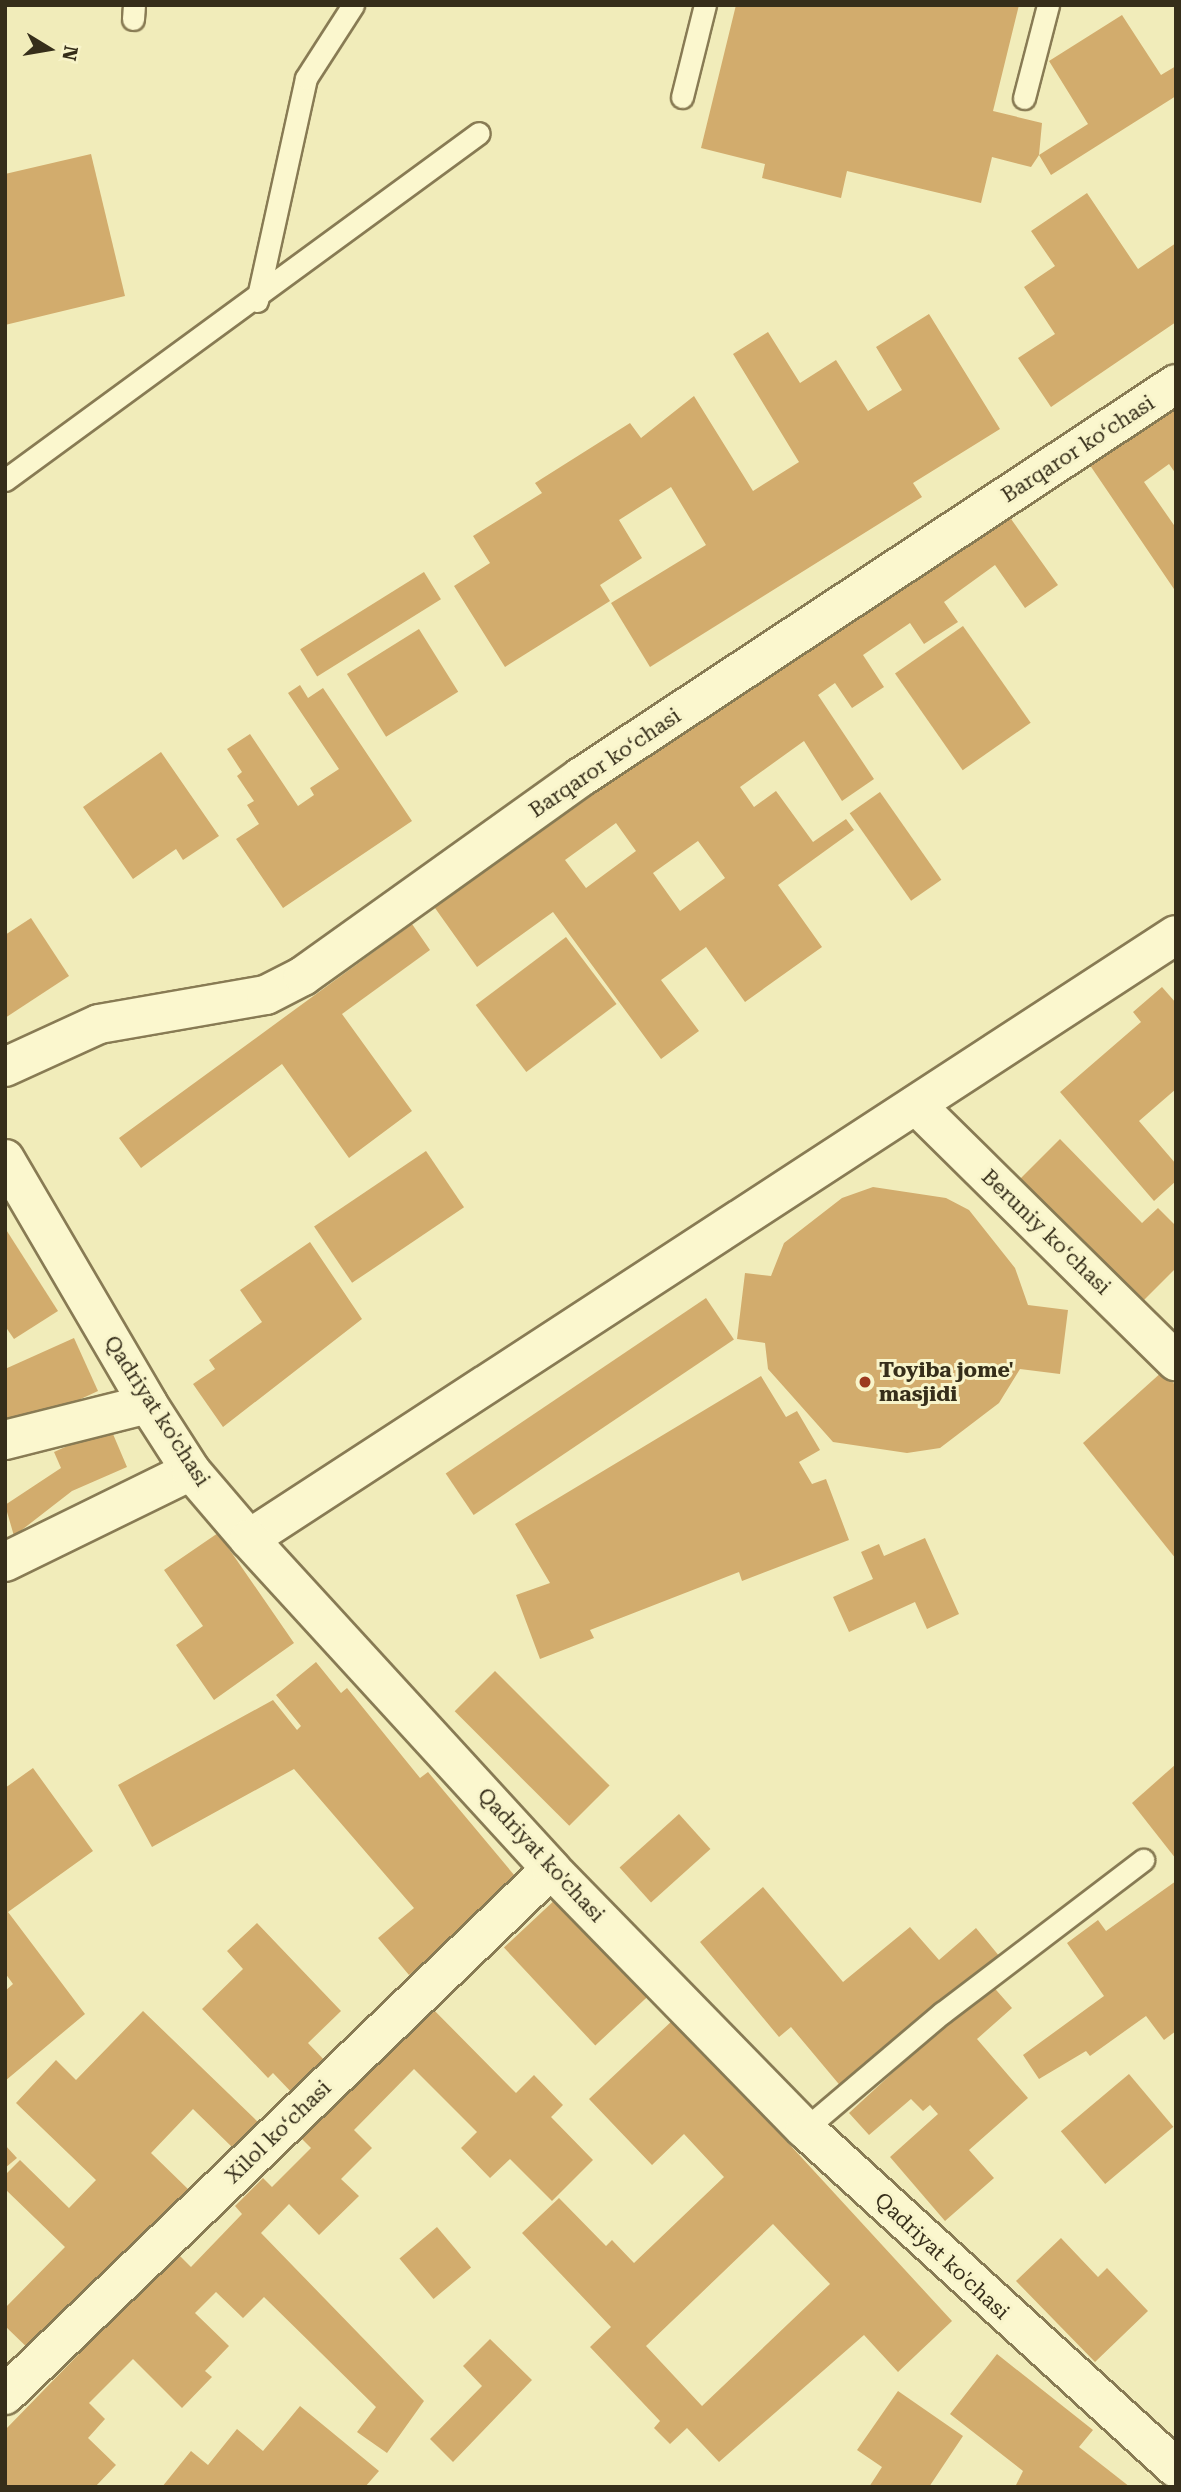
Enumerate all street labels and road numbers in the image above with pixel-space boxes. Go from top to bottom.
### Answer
street label: Barqaror koʻchasi [997,390,1159,508]
street label: Barqaror koʻchasi [524,703,686,823]
street label: Beruniy koʻchasi [976,1164,1116,1300]
street label: Qadriyat ko'chasi [99,1331,215,1491]
street label: Qadriyat ko'chasi [472,1783,610,1927]
street label: Xilol koʻchasi [220,2075,336,2189]
street label: Qadriyat ko'chasi [870,2187,1014,2325]

